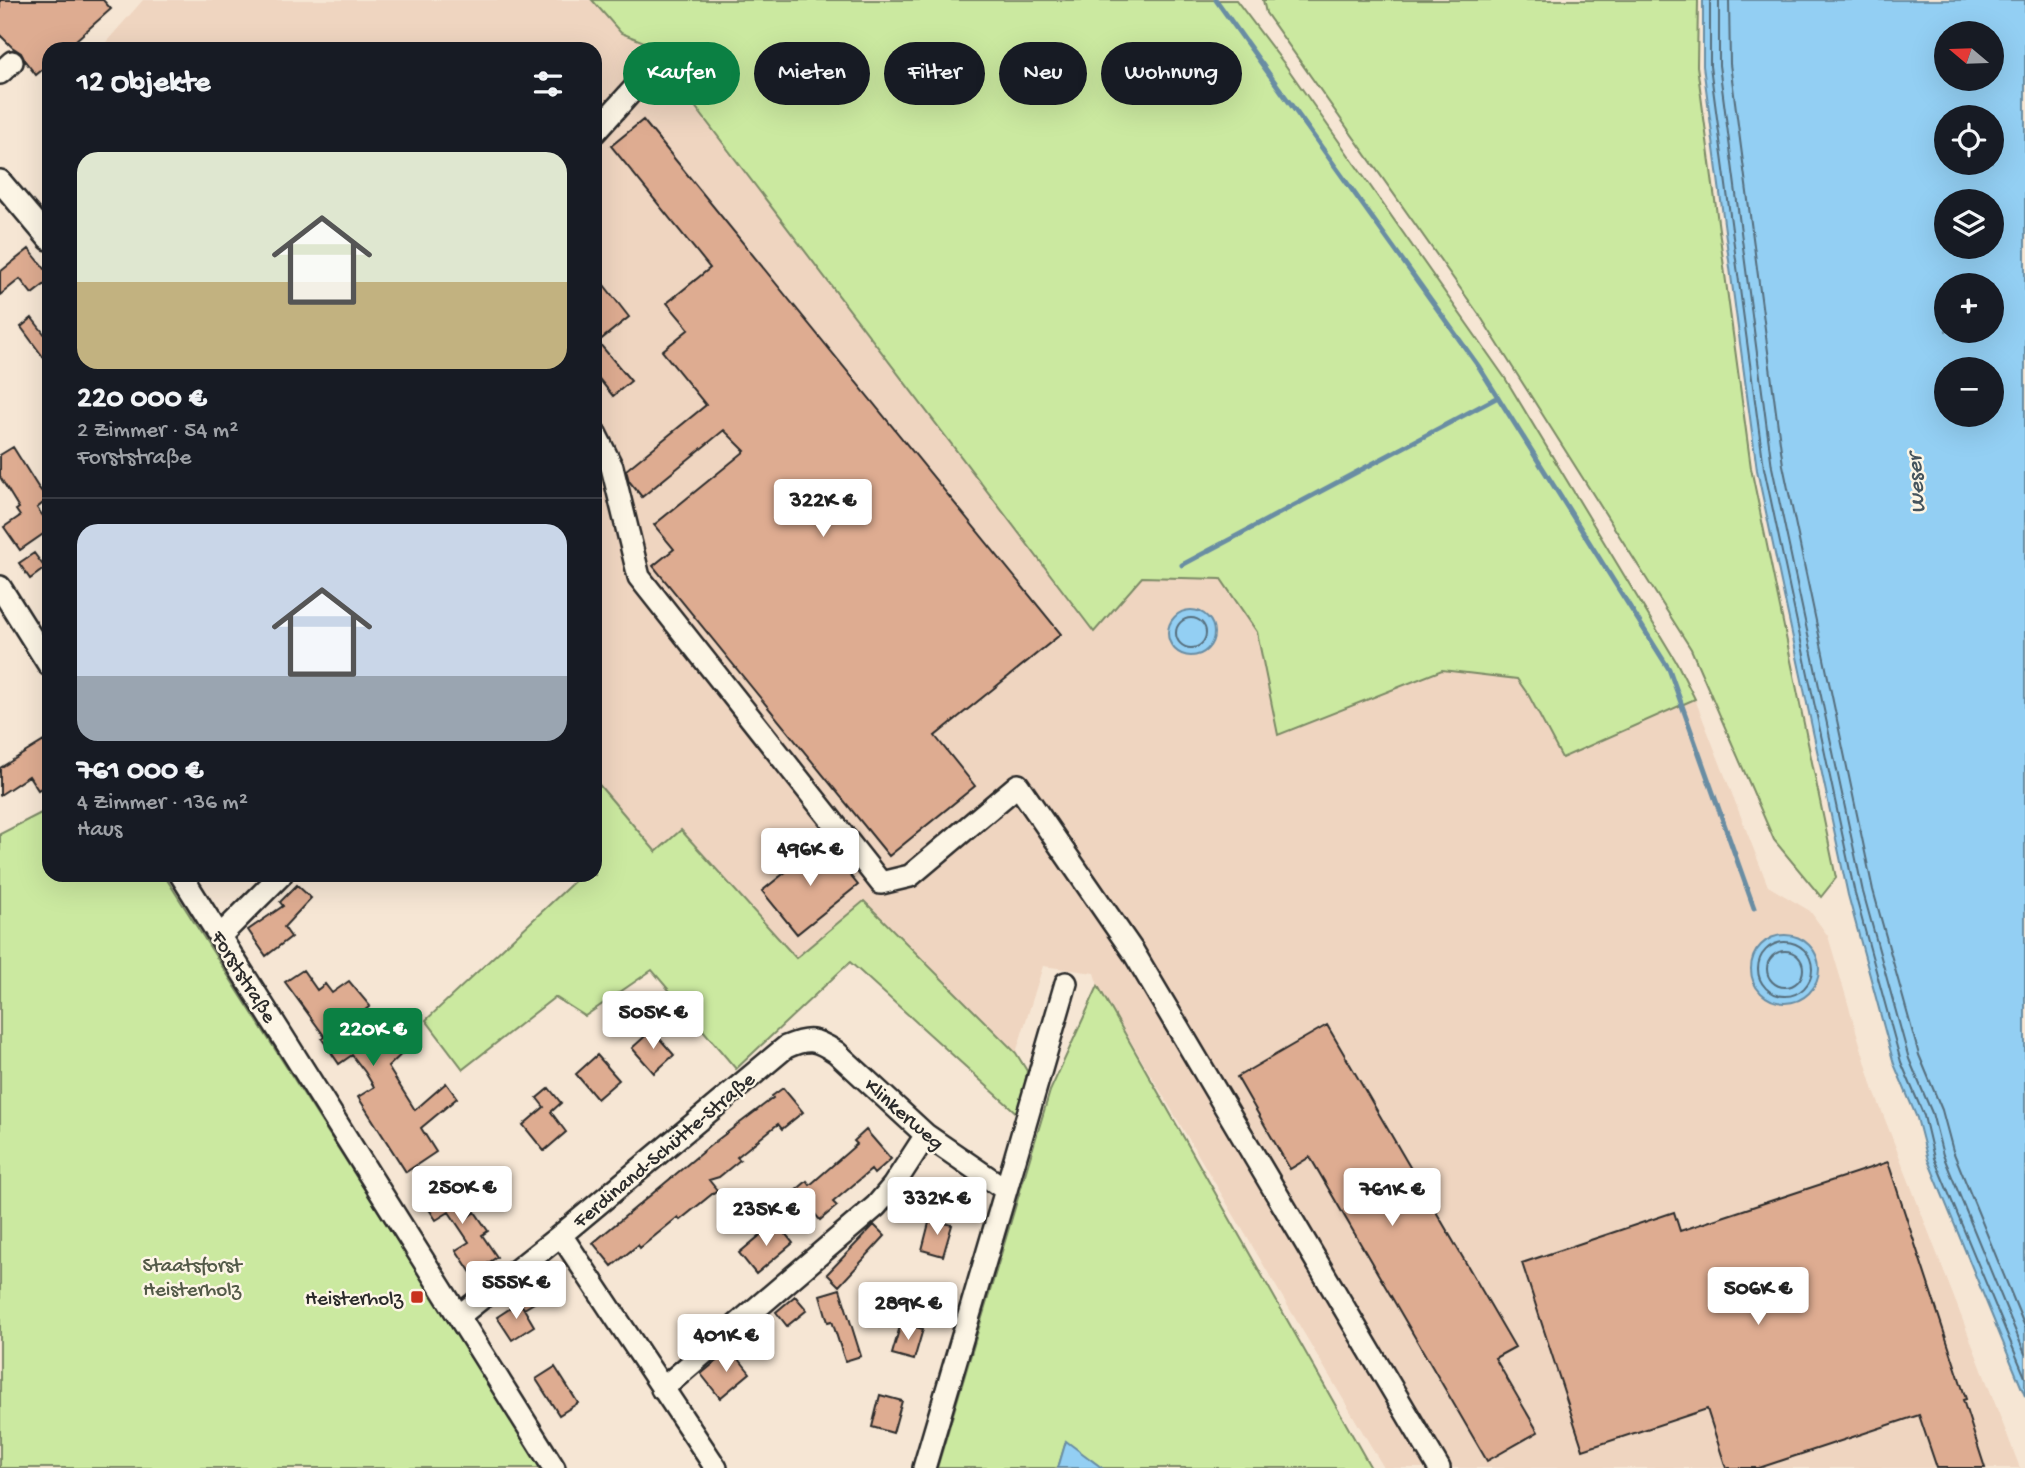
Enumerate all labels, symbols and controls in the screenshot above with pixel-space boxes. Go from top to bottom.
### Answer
north arrow [1934,21,2004,91]
map controls [1934,21,2004,427]
chip: Kaufen [623,42,740,105]
chip: Mieten [754,42,870,105]
chip: Filter [884,42,985,105]
chip: Neu [999,42,1087,105]
chip: Wohnung [1101,42,1242,105]
icon: filters [529,65,567,103]
text: 12 Objekte [77,67,210,102]
button: locate [1934,105,2004,175]
button: layers [1934,189,2004,259]
icon: home [259,197,385,323]
button: + [1934,273,2004,343]
button: − [1934,357,2004,427]
text: 220 000 € [77,383,207,418]
text: 2 Zimmer · 54 m² [77,418,238,445]
text: Forststraße [77,445,191,472]
water label: Weser [1902,448,1933,515]
pin: 322K € [766,480,880,539]
text: 322K € [790,488,856,515]
icon: home [259,569,385,695]
text: 761 000 € [77,755,203,790]
text: 4 Zimmer · 136 m² [77,790,248,817]
text: Haus [77,817,122,844]
pin: 496K € [753,828,867,888]
text: 496K € [777,837,843,864]
street label: Forststraße [203,926,281,1030]
pin: 505K € [596,992,710,1051]
text: 505K € [618,1000,688,1027]
pin: 220K € [316,1009,430,1068]
text: 220K € [339,1017,407,1044]
street label: Ferdinand-Schütte-Straße [568,1067,762,1236]
street label: Klinkerweg [858,1074,948,1157]
pin: 250K € [405,1166,519,1226]
pin: 761K € [1335,1168,1449,1228]
text: 250K € [428,1175,496,1202]
text: 761K € [1360,1177,1424,1204]
pin: 332K € [880,1178,994,1237]
text: 332K € [904,1186,970,1213]
pin: 235K € [709,1188,823,1248]
text: 235K € [732,1197,800,1224]
park label: Staatsforst Heisterholz [142,1255,244,1304]
pin: 555K € [459,1262,573,1321]
pin: 506K € [1701,1268,1815,1327]
text: 555K € [482,1270,550,1297]
text: 506K € [1724,1276,1792,1303]
pin: 289K € [851,1282,965,1342]
place label: Heisterholz [305,1288,404,1313]
marker: Heisterholz [409,1289,425,1305]
text: 289K € [874,1291,942,1318]
pin: 401K € [669,1314,783,1374]
text: 401K € [693,1323,759,1350]

